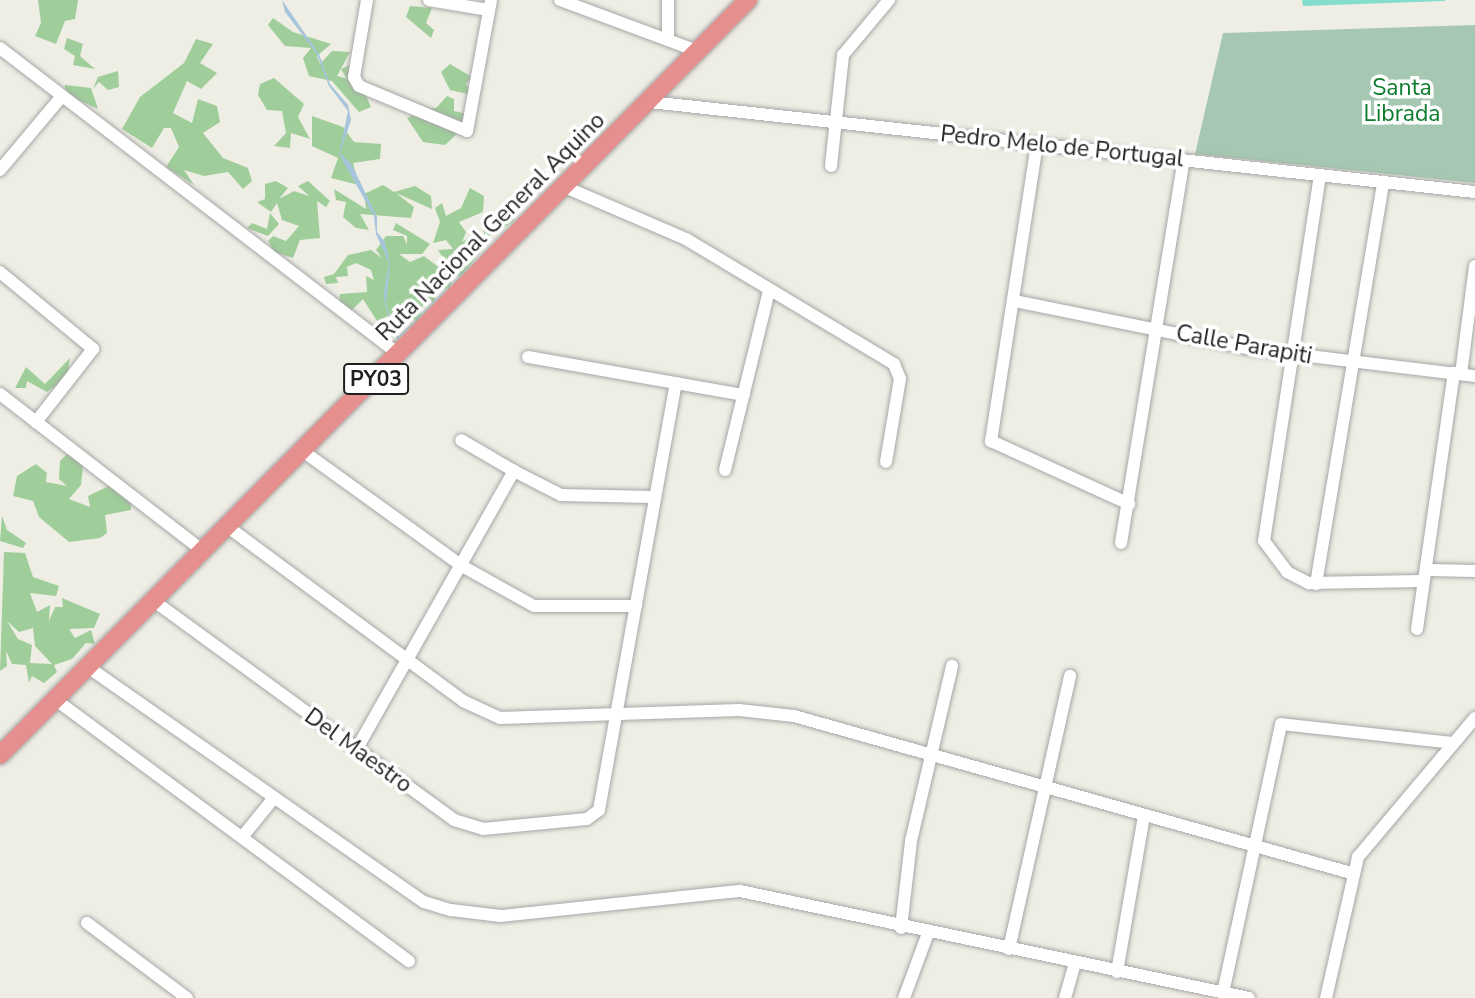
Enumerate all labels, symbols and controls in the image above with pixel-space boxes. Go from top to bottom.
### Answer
park label: Santa Librada [1363,74,1441,128]
street label: Ruta Nacional General Aquino [371,107,611,347]
street label: Pedro Melo de Portugal [939,121,1185,173]
street label: Calle Parapiti [1174,319,1314,371]
road number: PY03 [343,362,409,396]
street label: Del Maestro [299,703,417,799]

